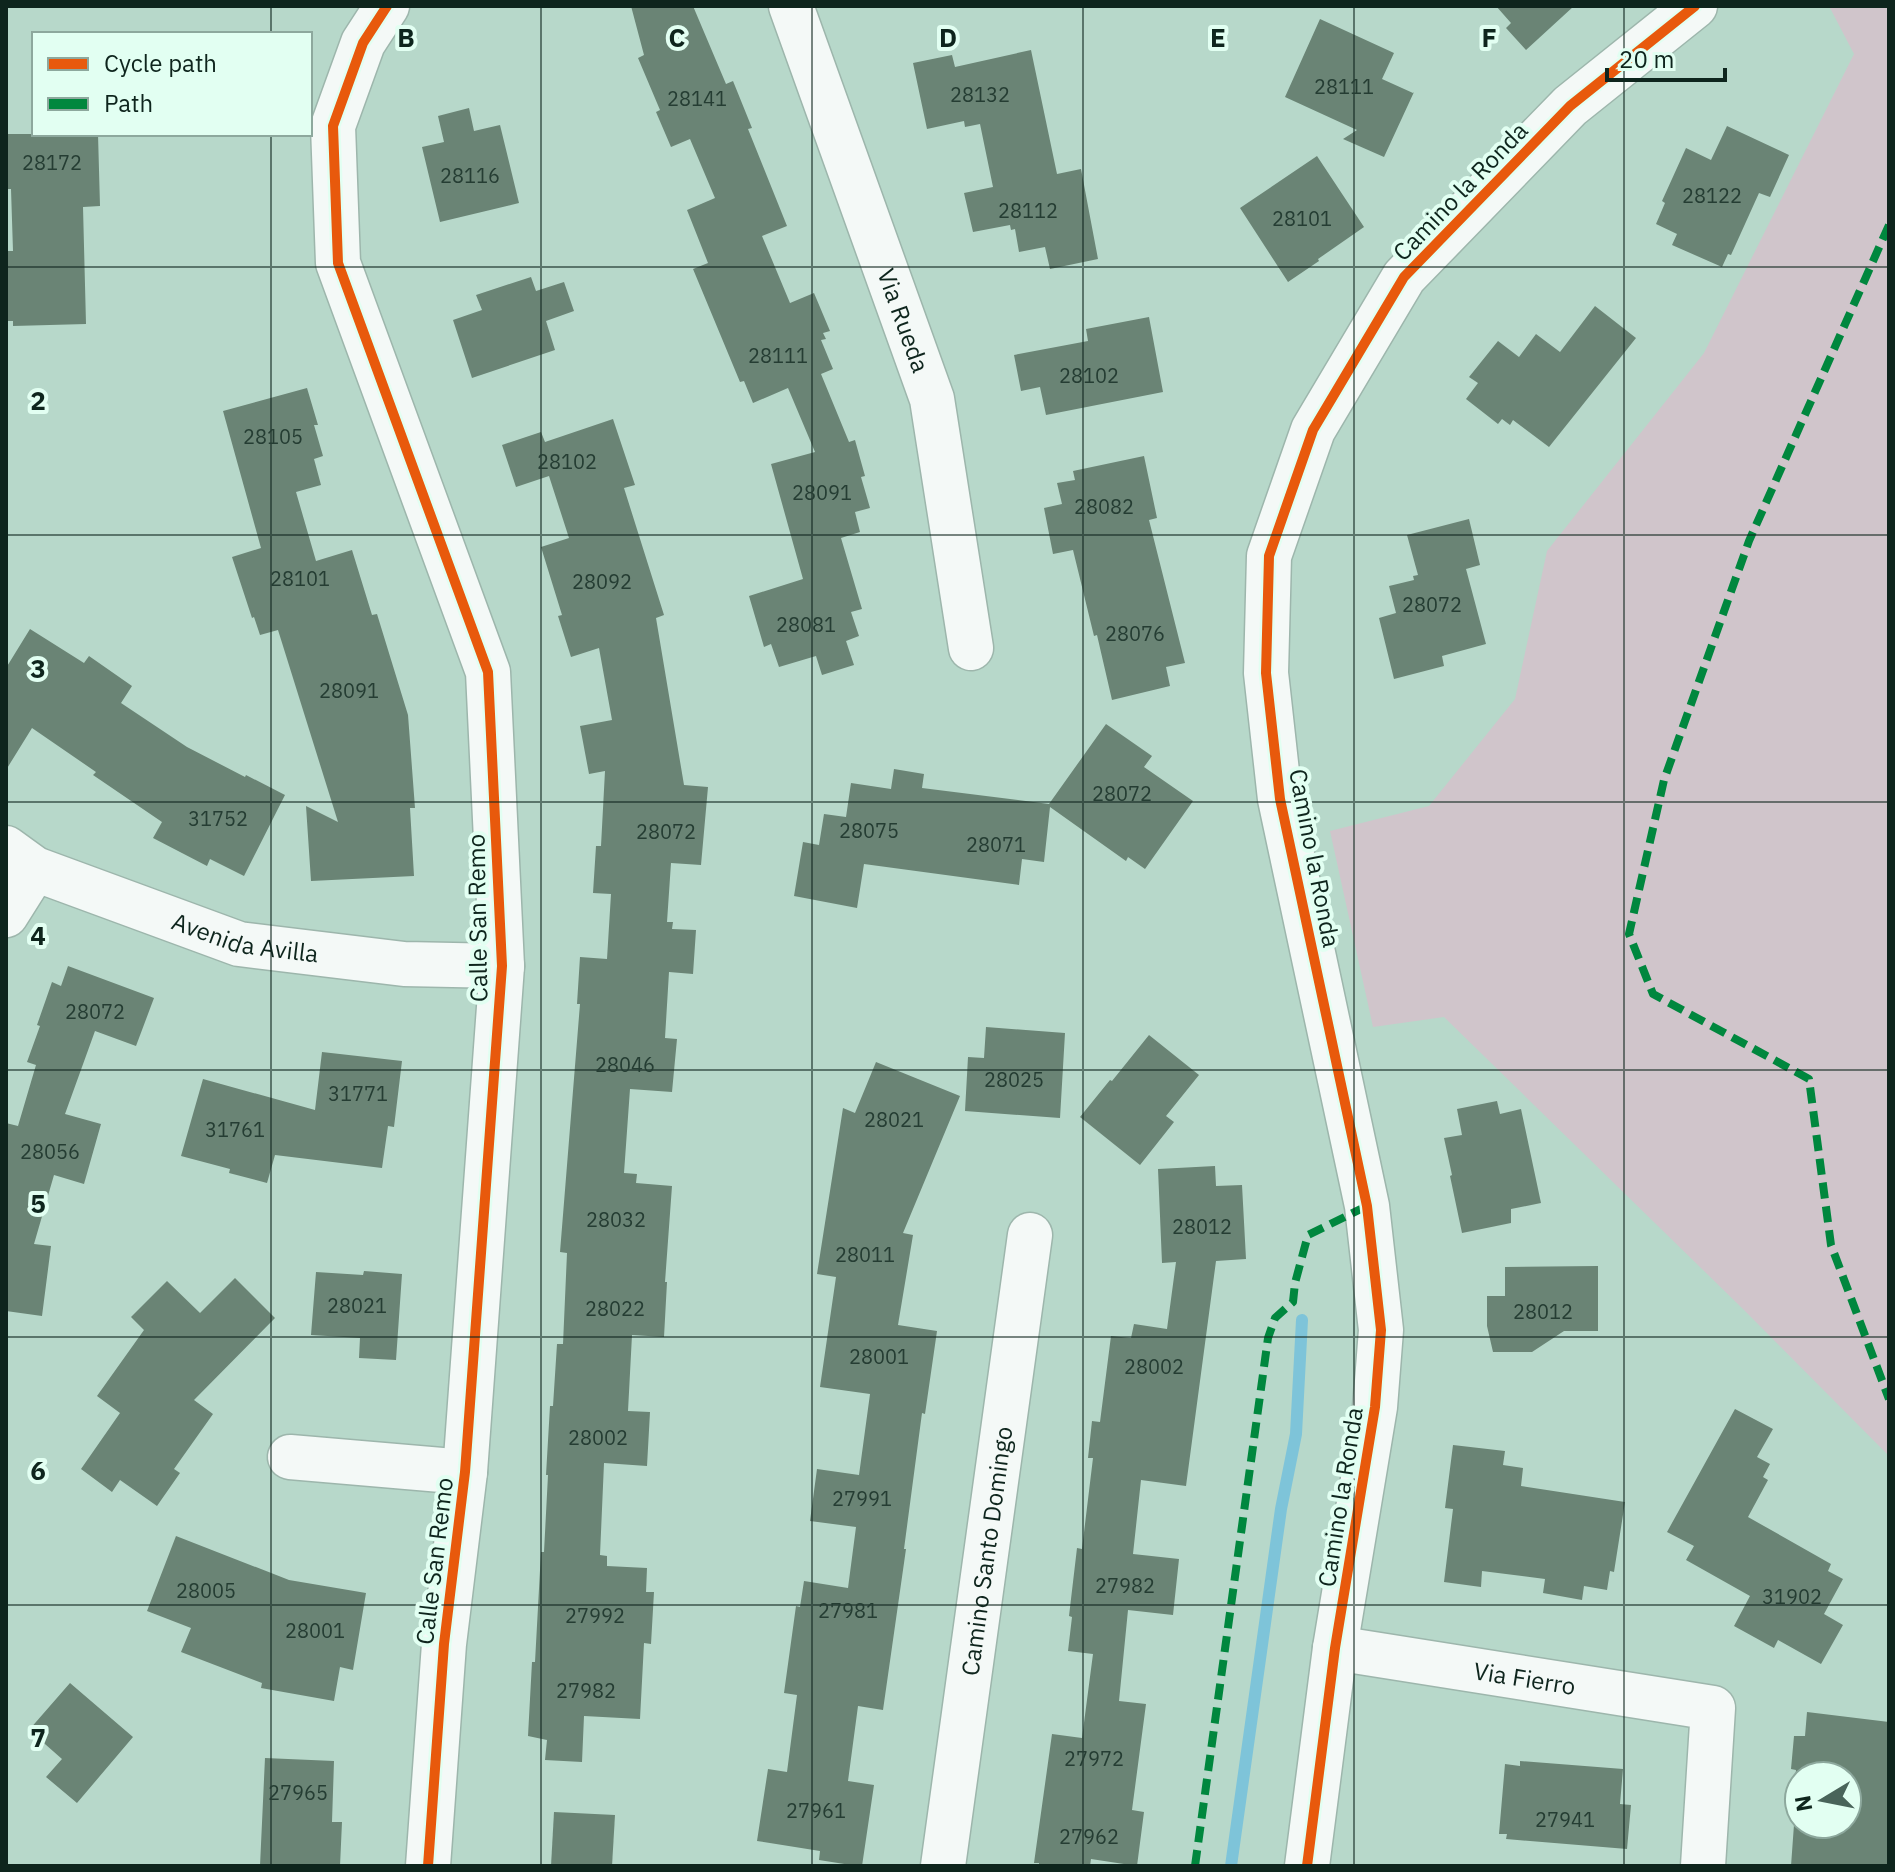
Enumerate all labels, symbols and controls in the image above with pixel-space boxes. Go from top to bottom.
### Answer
text: B [397,20,415,54]
text: C [669,20,686,54]
text: D [939,20,957,54]
text: E [1210,20,1226,54]
text: F [1481,20,1497,54]
legend [32,32,312,136]
scale bar [1607,32,1725,82]
text: 20 m [1619,43,1674,75]
text: Cycle path [104,47,217,79]
house number: 28111 [1314,73,1374,100]
house number: 28132 [950,81,1010,108]
house number: 28141 [667,85,727,112]
text: Path [104,87,153,119]
street label: Camino la Ronda [1386,115,1535,267]
house number: 28172 [22,149,82,176]
house number: 28116 [440,162,500,189]
house number: 28122 [1682,182,1742,209]
house number: 28112 [998,197,1058,224]
house number: 28101 [1272,205,1332,232]
street label: Via Rueda [870,264,937,377]
house number: 28111 [748,342,808,369]
house number: 28102 [1059,362,1119,389]
text: 2 [30,383,46,417]
house number: 28105 [243,423,303,450]
house number: 28102 [537,448,597,475]
house number: 28091 [792,479,852,506]
house number: 28082 [1074,493,1134,520]
house number: 28101 [270,565,330,592]
house number: 28092 [572,568,632,595]
house number: 28072 [1402,591,1462,618]
house number: 28081 [776,611,836,638]
house number: 28076 [1105,620,1165,647]
text: 3 [30,651,46,685]
house number: 28091 [319,677,379,704]
street label: Camino la Ronda [1282,766,1348,950]
house number: 28072 [1092,780,1152,807]
house number: 31752 [188,805,248,832]
house number: 28075 [839,817,899,844]
house number: 28072 [636,818,696,845]
house number: 28071 [966,831,1026,858]
street label: Calle San Remo [460,834,494,1002]
street label: Avenida Avilla [168,905,321,970]
text: 4 [30,918,46,952]
house number: 28072 [65,998,125,1025]
house number: 28046 [595,1051,655,1078]
house number: 28025 [984,1066,1044,1093]
house number: 31771 [328,1080,388,1107]
house number: 28021 [864,1106,924,1133]
house number: 31761 [205,1116,265,1143]
house number: 28056 [20,1138,80,1165]
text: 5 [30,1186,46,1220]
house number: 28032 [586,1206,646,1233]
house number: 28012 [1172,1213,1232,1240]
house number: 28011 [835,1241,895,1268]
house number: 28021 [327,1292,387,1319]
house number: 28022 [585,1295,645,1322]
house number: 28012 [1513,1298,1573,1325]
house number: 28001 [849,1343,909,1370]
house number: 28002 [1124,1353,1184,1380]
street label: Camino la Ronda [1310,1405,1370,1589]
house number: 28002 [568,1424,628,1451]
street label: Camino Santo Domingo [953,1424,1019,1678]
text: 6 [30,1453,46,1487]
street label: Calle San Remo [408,1476,460,1646]
house number: 27991 [832,1485,892,1512]
house number: 27982 [1095,1572,1155,1599]
house number: 28005 [176,1577,236,1604]
house number: 31902 [1762,1583,1822,1610]
house number: 27981 [818,1597,878,1624]
house number: 27992 [565,1602,625,1629]
house number: 28001 [285,1617,345,1644]
street label: Via Fierro [1471,1654,1578,1702]
house number: 27982 [556,1677,616,1704]
text: 7 [30,1720,46,1754]
house number: 27972 [1064,1745,1124,1772]
north arrow [1783,1760,1863,1840]
house number: 27965 [268,1779,328,1806]
text: N [1787,1793,1818,1814]
house number: 27961 [786,1797,846,1824]
house number: 27941 [1535,1806,1595,1833]
house number: 27962 [1059,1823,1119,1850]

